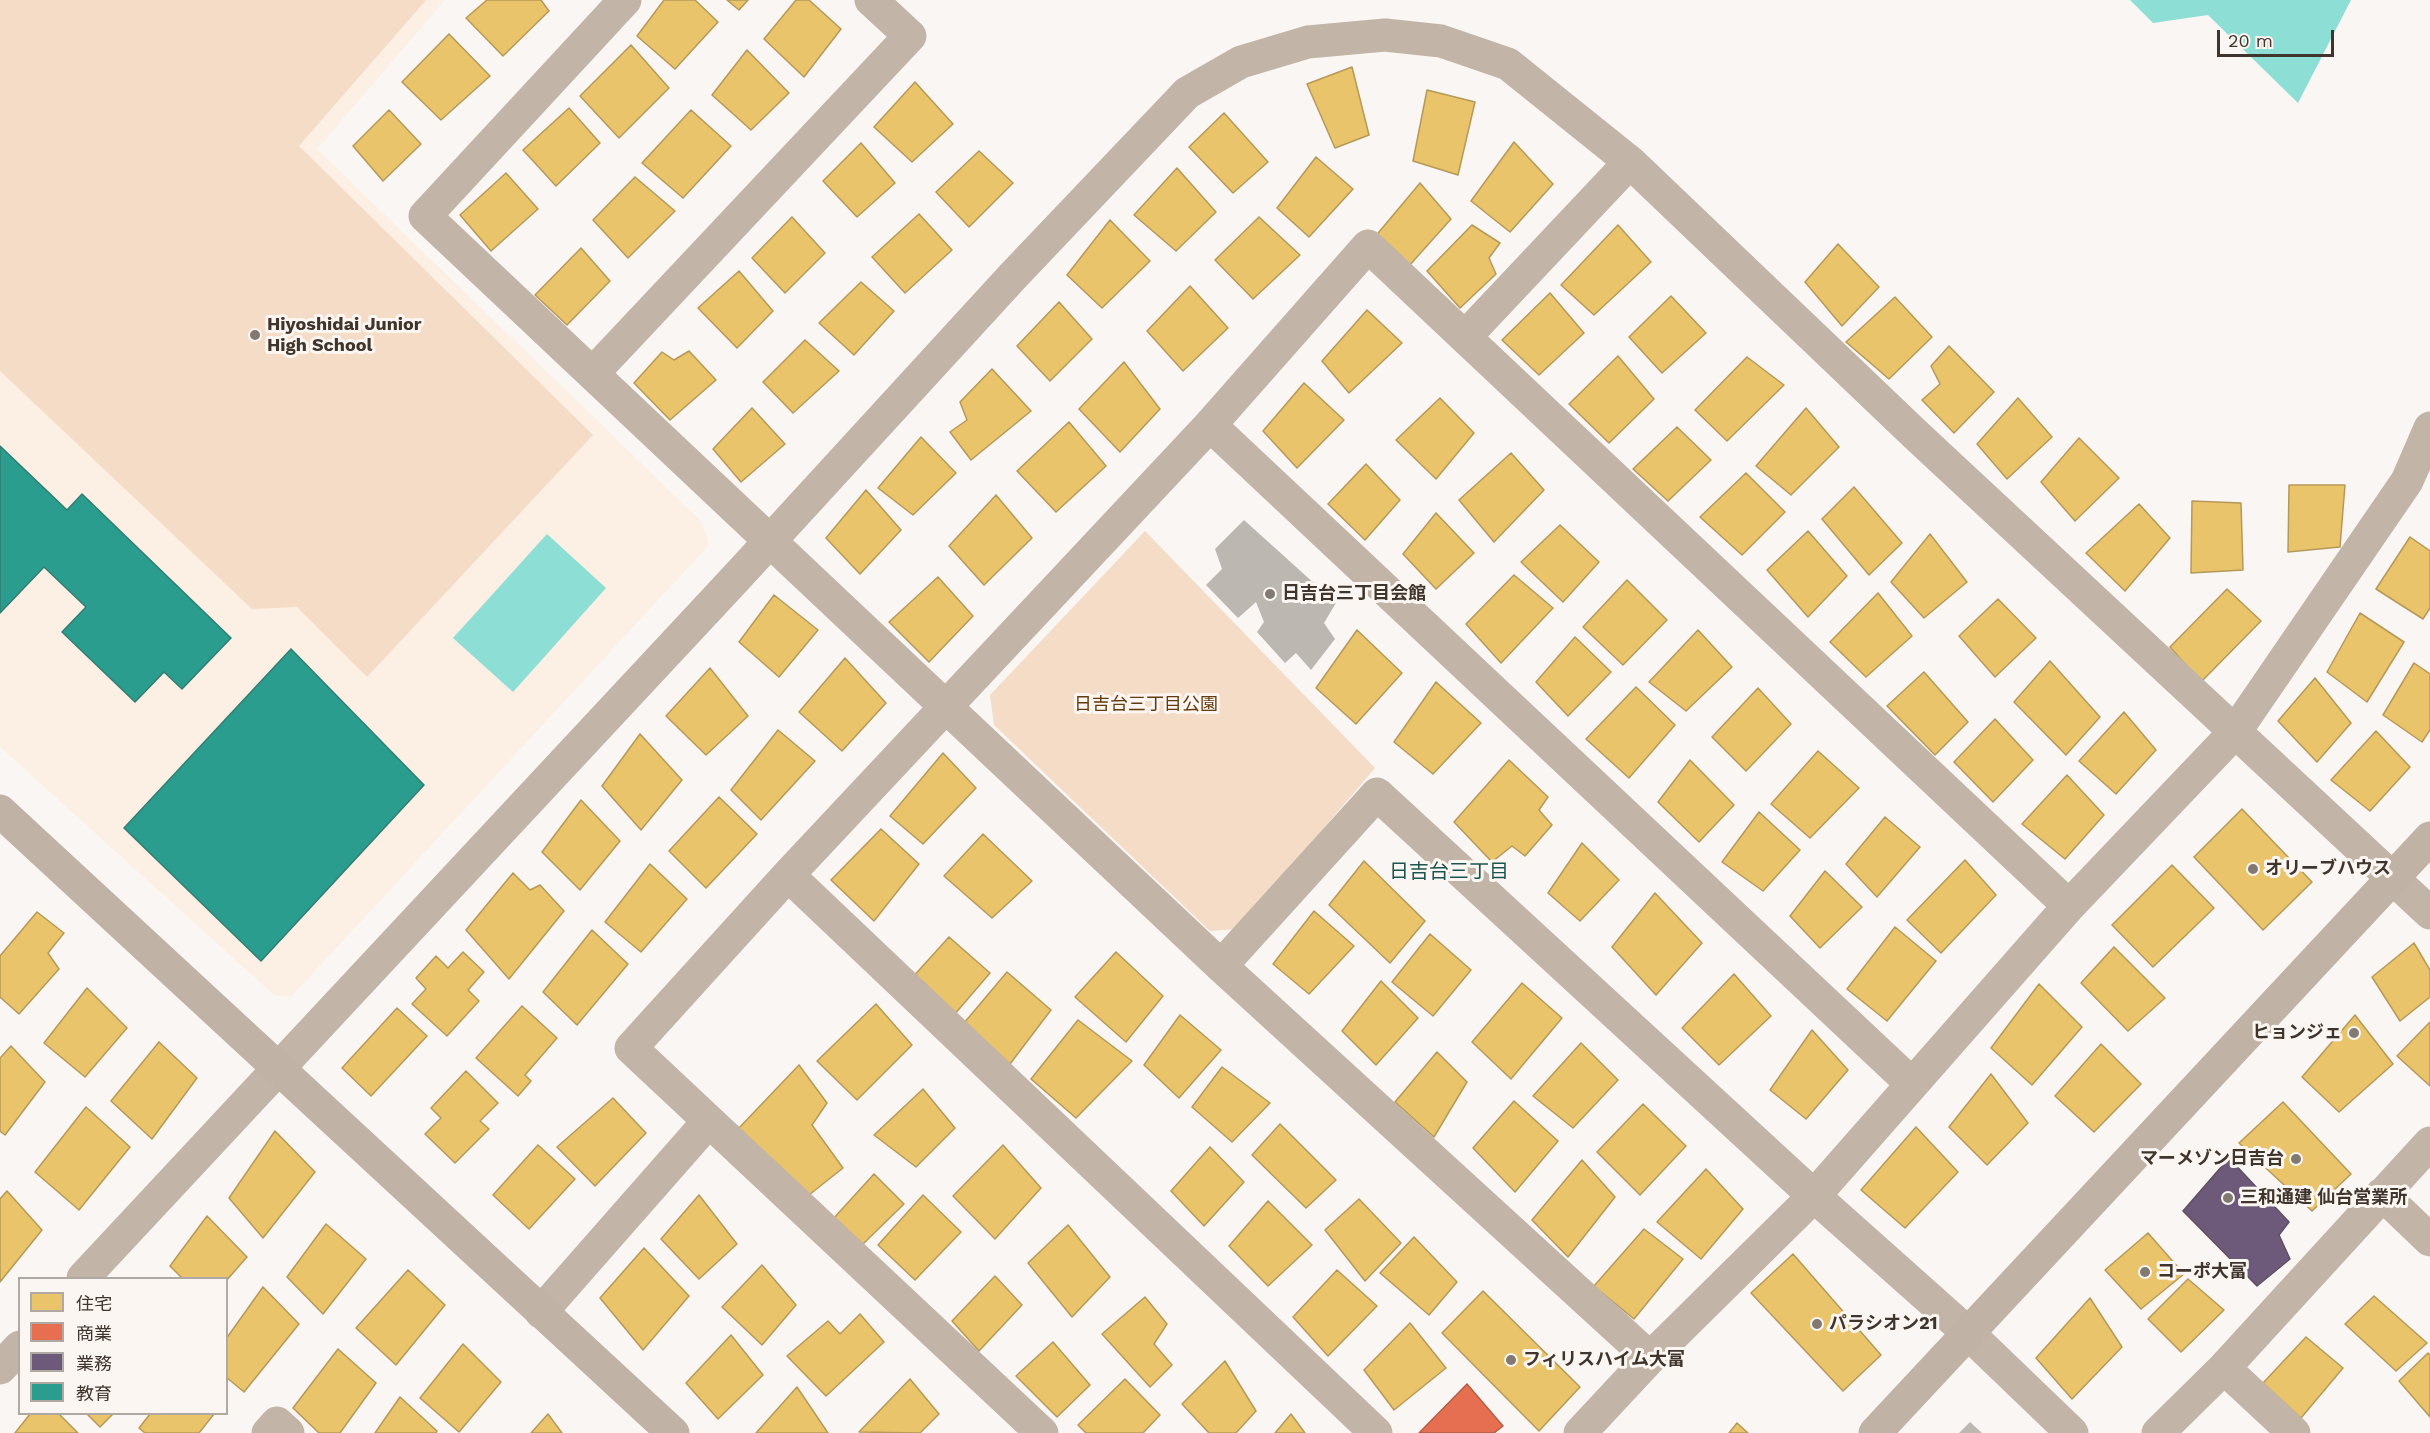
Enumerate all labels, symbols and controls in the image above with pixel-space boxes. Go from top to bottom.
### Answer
scale bar [2220,18,2337,56]
text: 20 m [2228,30,2273,51]
place label: Hiyoshidai Junior High School [267,314,422,356]
marker: Hiyoshidai Junior High School [248,328,262,342]
place label: 日吉台三丁目会館 [1282,583,1426,605]
marker: 日吉台三丁目会館 [1263,587,1277,601]
park label: 日吉台三丁目公園 [1074,694,1218,716]
place label: オリーブハウス [2265,858,2391,880]
district label: 日吉台三丁目 [1389,860,1509,884]
marker: オリーブハウス [2246,862,2260,876]
place label: ヒョンジェ [2252,1022,2342,1044]
marker: ヒョンジェ [2347,1026,2361,1040]
place label: マーメゾン日吉台 [2140,1148,2284,1170]
marker: マーメゾン日吉台 [2289,1152,2303,1166]
place label: 三和通建 仙台営業所 [2240,1187,2407,1209]
marker: 三和通建 仙台営業所 [2221,1191,2235,1205]
place label: コーポ大富 [2157,1261,2247,1283]
marker: コーポ大富 [2138,1265,2152,1279]
legend [18,1277,228,1415]
text: 住宅 [76,1293,112,1314]
place label: パラシオン21 [1829,1313,1937,1335]
marker: パラシオン21 [1810,1317,1824,1331]
text: 商業 [76,1323,112,1344]
place label: フィリスハイム大富 [1523,1349,1685,1371]
text: 業務 [76,1353,112,1374]
marker: フィリスハイム大富 [1504,1353,1518,1367]
text: 教育 [76,1383,112,1404]

